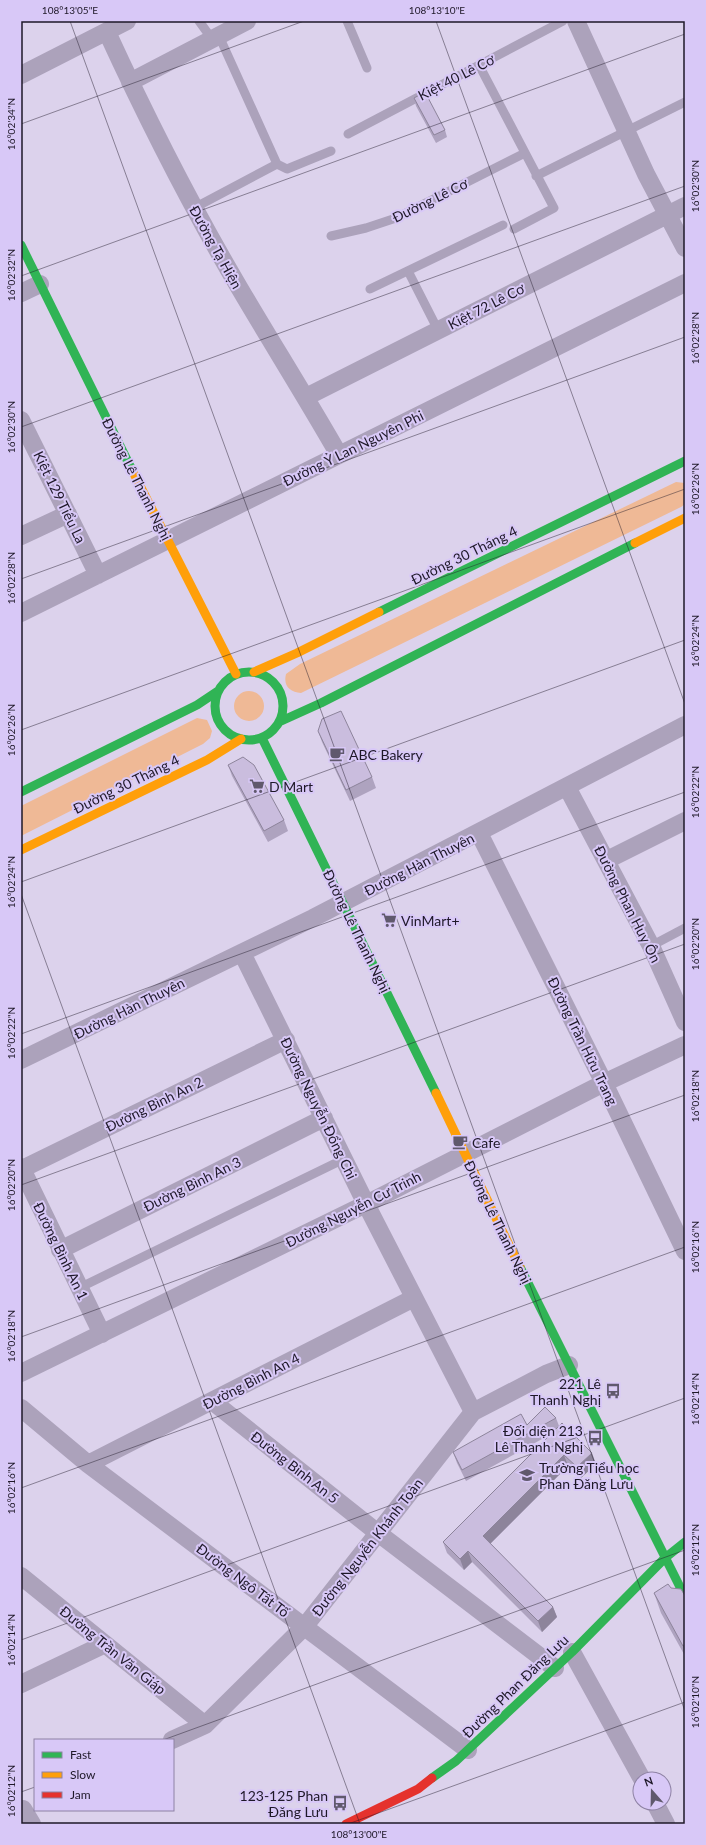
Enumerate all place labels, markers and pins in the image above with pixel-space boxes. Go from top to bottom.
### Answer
cafe icon: ABC Bakery [328,745,346,763]
place label: ABC Bakery [349,746,424,763]
supermarket icon: D Mart [248,777,266,795]
place label: D Mart [269,778,313,795]
supermarket icon: VinMart+ [380,911,398,929]
place label: VinMart+ [401,912,460,929]
cafe icon: Cafe [451,1133,469,1151]
place label: Cafe [472,1134,500,1151]
place label: 221 Lê Thanh Nghị [530,1375,601,1408]
bus stop icon: 221 Lê Thanh Nghị [604,1382,622,1400]
place label: Đối diện 213 Lê Thanh Nghị [495,1422,583,1455]
bus stop icon: Đối diện 213 Lê Thanh Nghị [586,1429,604,1447]
place label: Trường Tiểu học Phan Đăng Lưu [539,1459,640,1492]
school or university icon: Trường Tiểu học Phan Đăng Lưu [518,1466,536,1484]
place label: 123-125 Phan Đăng Lưu [240,1787,328,1820]
bus stop icon: 123-125 Phan Đăng Lưu [331,1794,349,1812]

